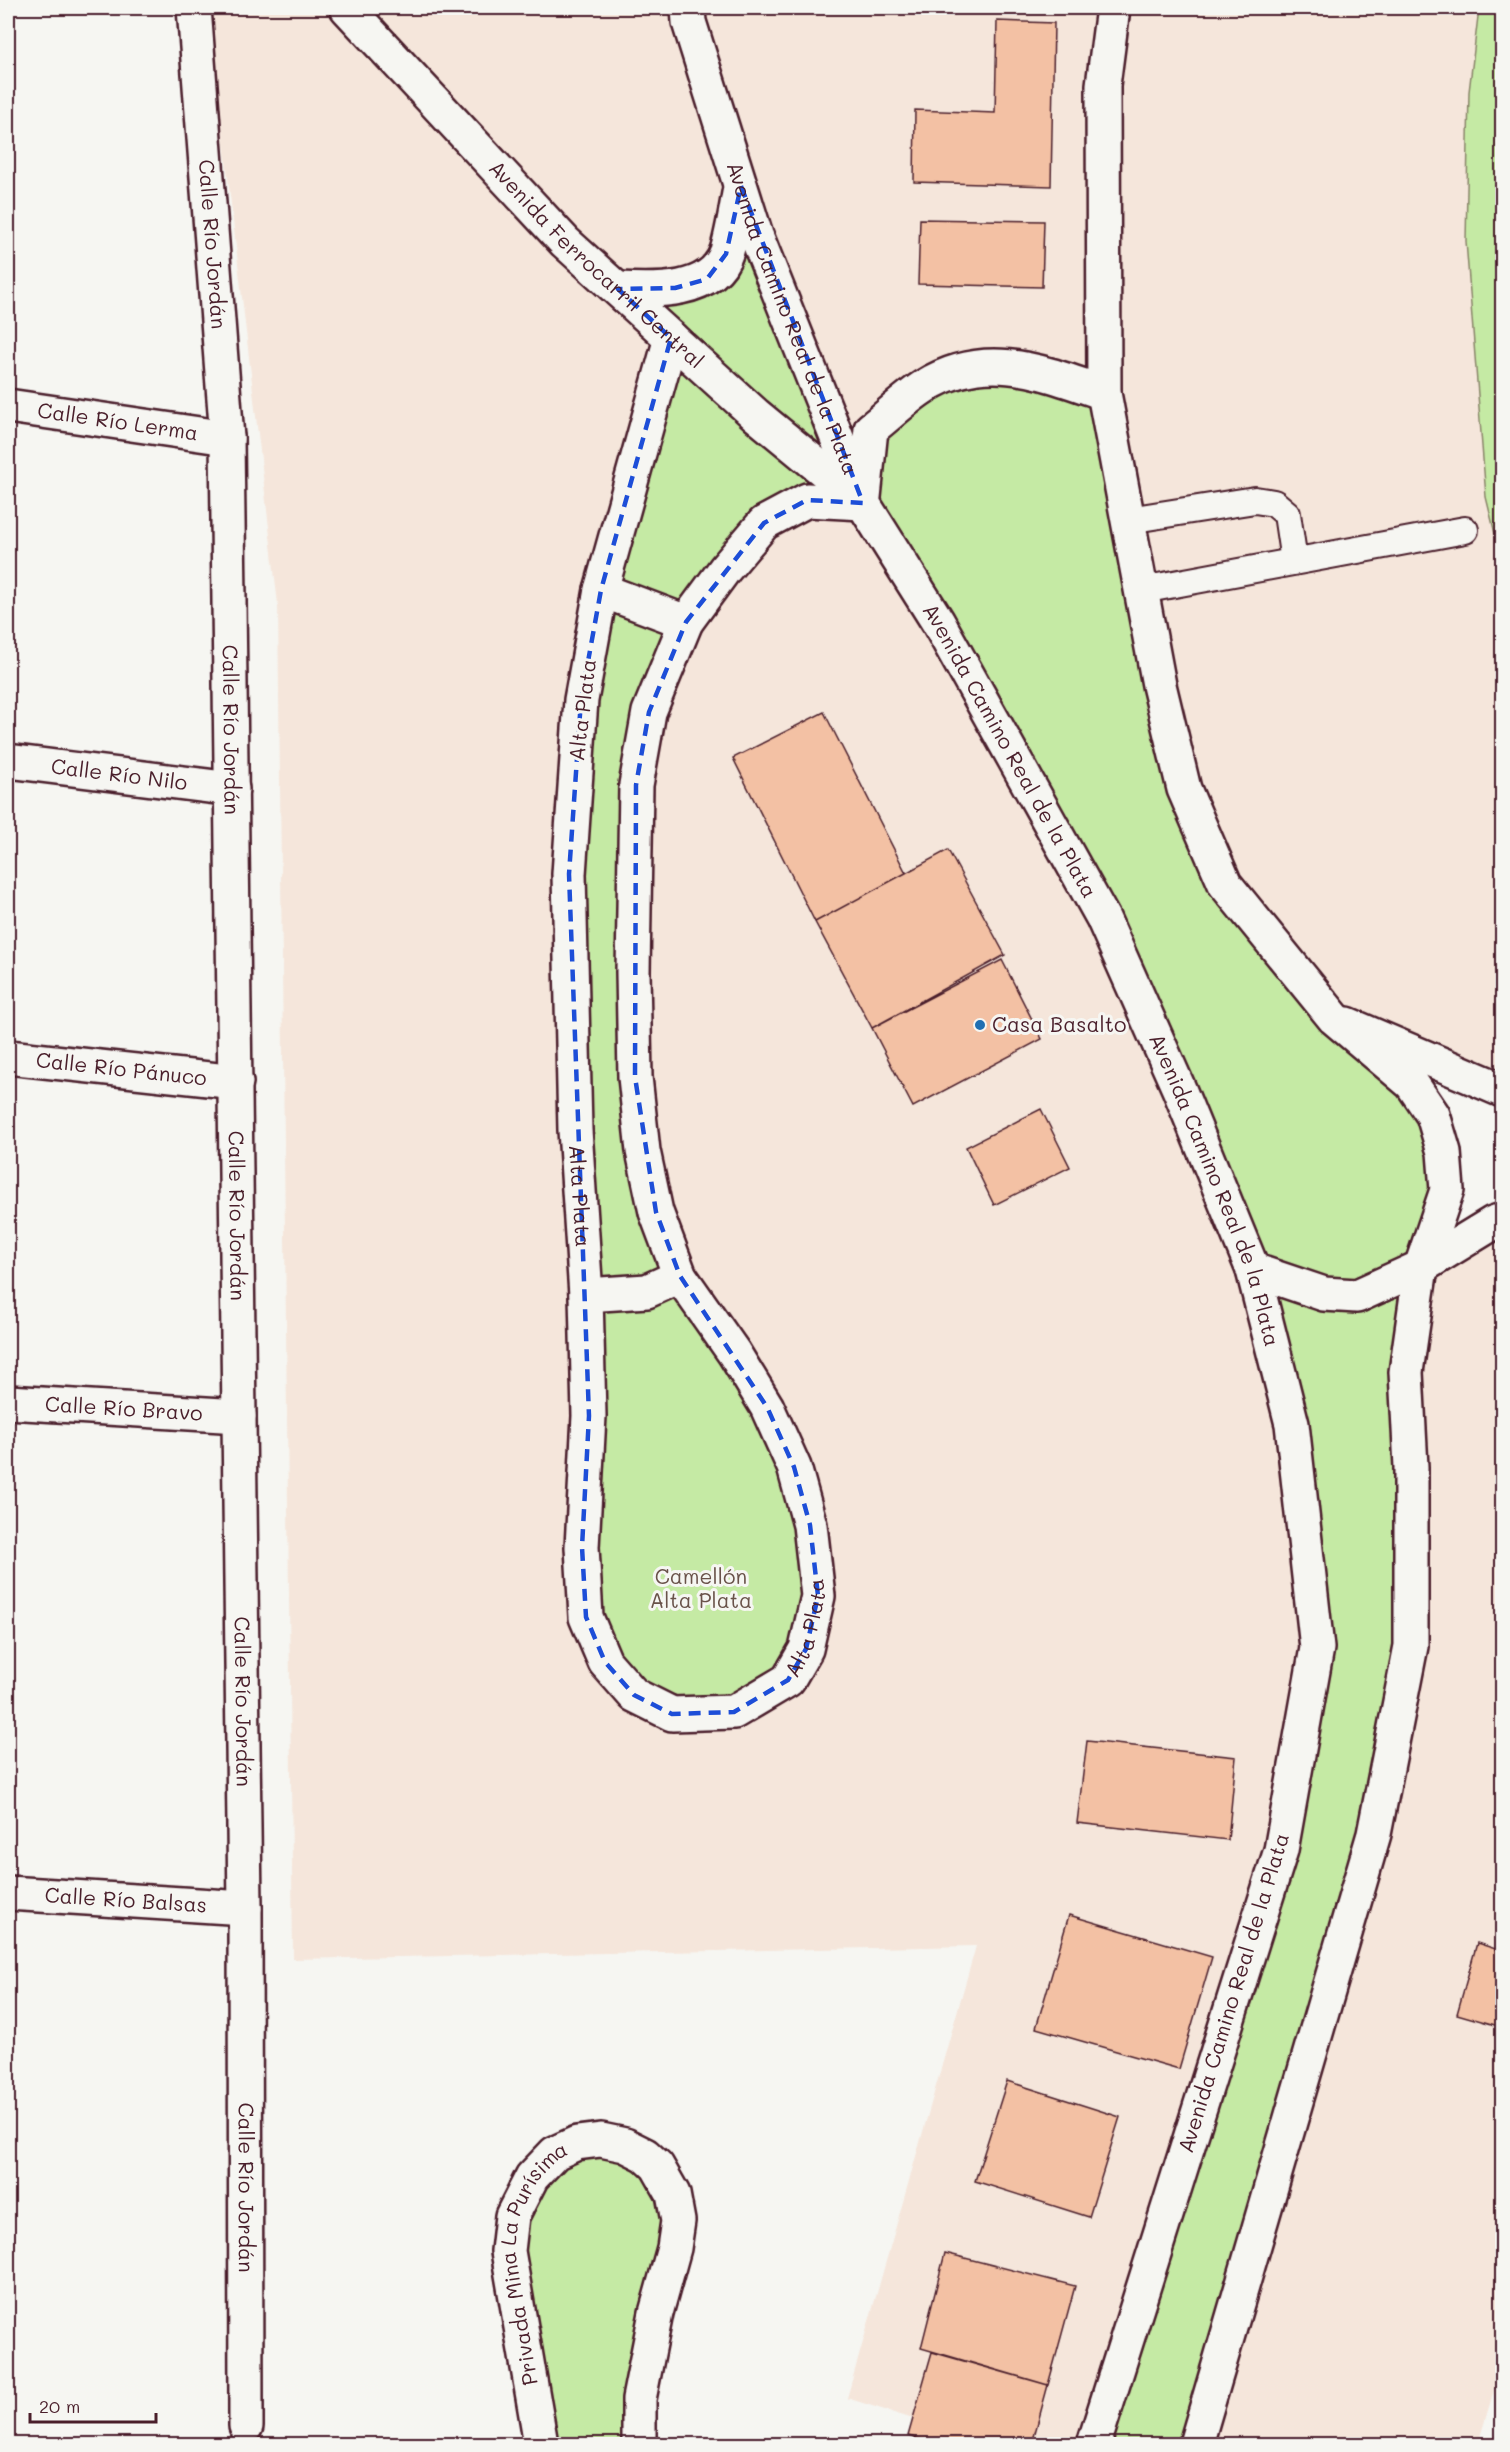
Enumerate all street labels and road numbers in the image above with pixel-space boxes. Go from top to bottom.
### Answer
street label: Avenida Ferrocarril Central [484,154,710,373]
street label: Calle Río Jordán [194,158,234,330]
street label: Avenida Camino Real de la Plata [722,158,865,478]
street label: Calle Río Lerma [36,395,200,446]
street label: Avenida Camino Real de la Plata [918,598,1104,902]
street label: Calle Río Jordán [218,644,247,815]
street label: Alta Plata [562,657,601,762]
street label: Calle Río Nilo [50,751,189,795]
street label: Avenida Camino Real de la Plata [1144,1029,1287,1349]
street label: Calle Río Pánuco [35,1045,208,1091]
street label: Calle Río Jordán [223,1130,253,1301]
street label: Alta Plata [564,1144,598,1248]
street label: Calle Río Bravo [44,1389,204,1426]
street label: Alta Plata [778,1577,831,1682]
street label: Calle Río Jordán [229,1616,259,1787]
street label: Avenida Camino Real de la Plata [1171,1829,1294,2156]
street label: Calle Río Balsas [44,1880,208,1918]
street label: Calle Río Jordán [233,2102,261,2273]
street label: Privada Mina La Purísima [493,2134,571,2388]

